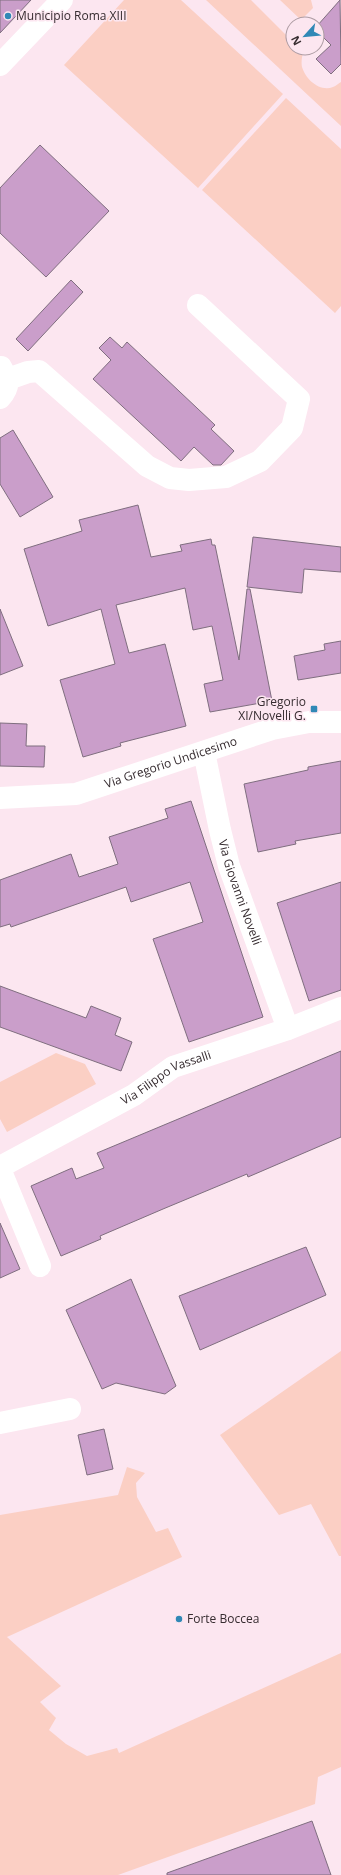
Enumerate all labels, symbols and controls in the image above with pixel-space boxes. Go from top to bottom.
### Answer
place label: Municipio Roma XIII [16,7,127,24]
marker: Municipio Roma XIII [3,11,13,21]
north arrow [285,16,325,56]
text: N [287,33,304,48]
place label: Gregorio XI/Novelli G. [238,693,306,724]
marker: Gregorio XI/Novelli G. [309,704,319,714]
street label: Via Gregorio Undicesimo [102,732,239,792]
street label: Via Giovanni Novelli [215,838,266,947]
street label: Via Filippo Vassalli [118,1046,213,1109]
place label: Forte Boccea [187,1610,259,1627]
marker: Forte Boccea [174,1614,184,1624]

